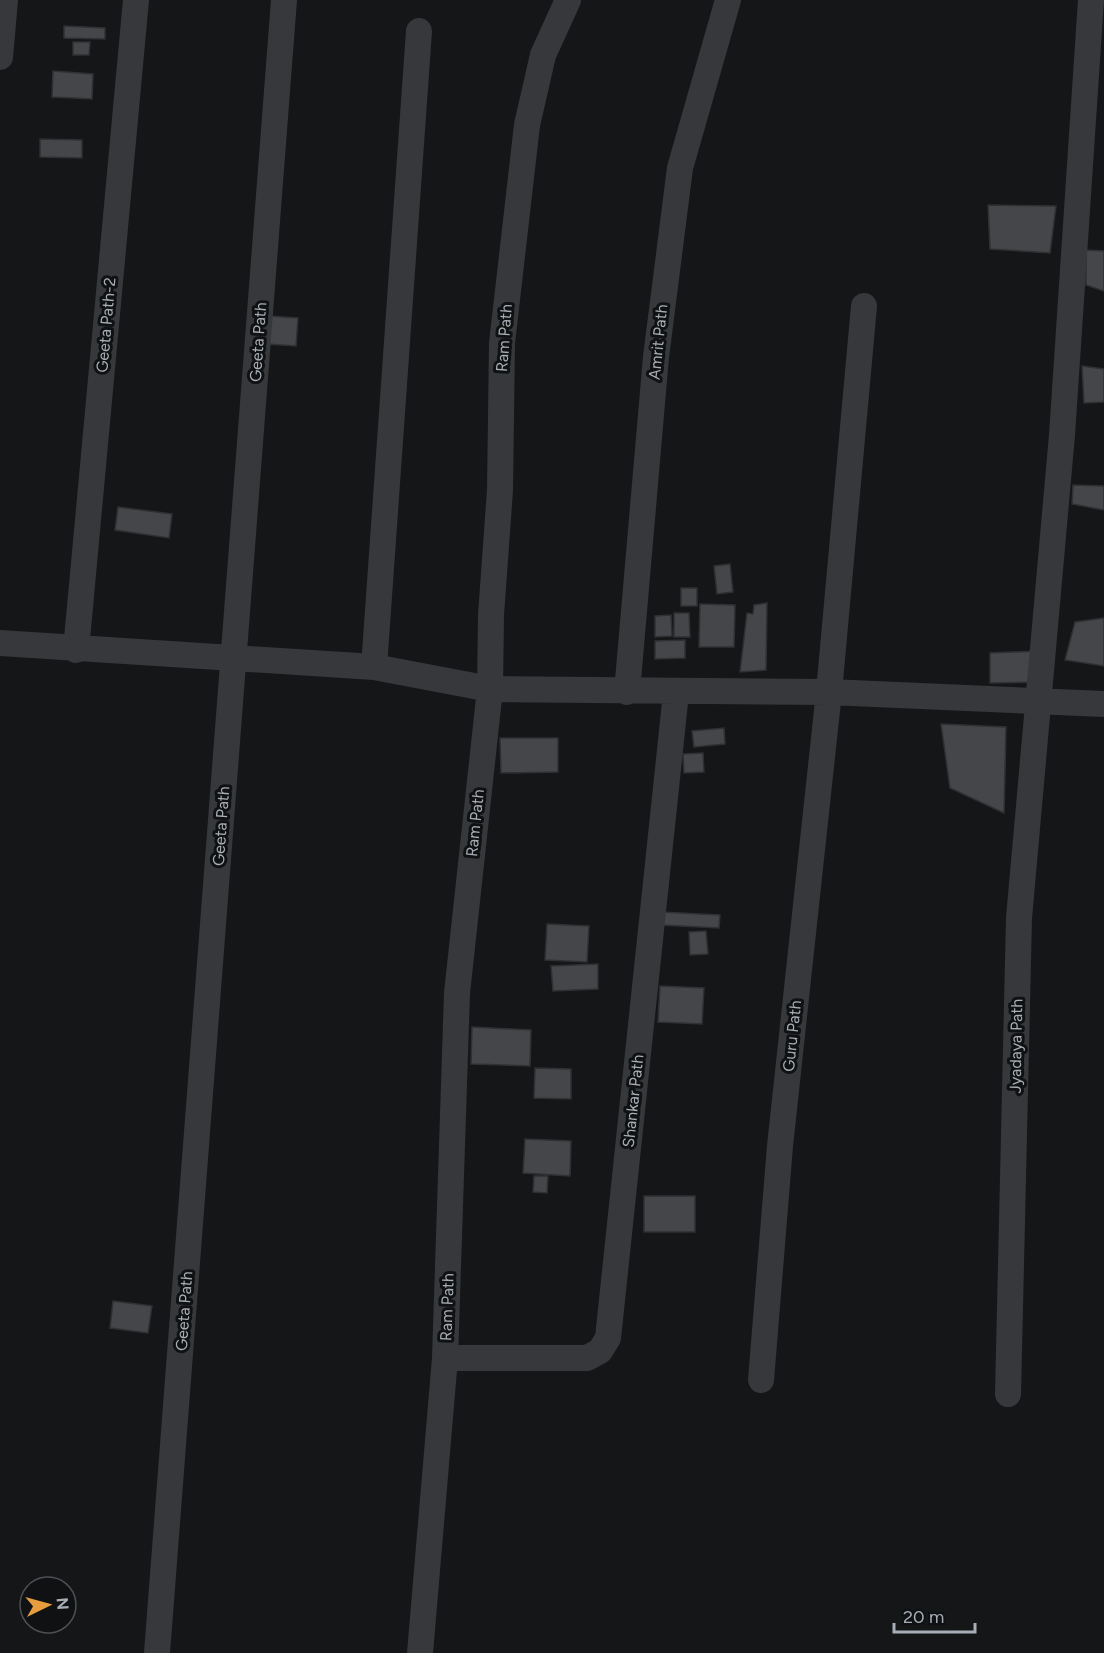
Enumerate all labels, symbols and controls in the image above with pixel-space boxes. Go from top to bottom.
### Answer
street label: Geeta Path-2 [92,277,120,373]
street label: Geeta Path [246,301,270,383]
street label: Ram Path [492,303,516,373]
street label: Amrit Path [645,303,671,381]
street label: Geeta Path [209,785,233,867]
street label: Ram Path [462,788,488,858]
street label: Jyadaya Path [1006,998,1026,1093]
street label: Guru Path [779,999,805,1073]
street label: Shankar Path [619,1054,647,1148]
street label: Geeta Path [172,1270,196,1352]
street label: Ram Path [436,1273,458,1341]
north arrow [18,1575,78,1635]
scale bar [894,1596,975,1634]
text: N [52,1597,72,1611]
text: 20 m [903,1606,944,1628]

